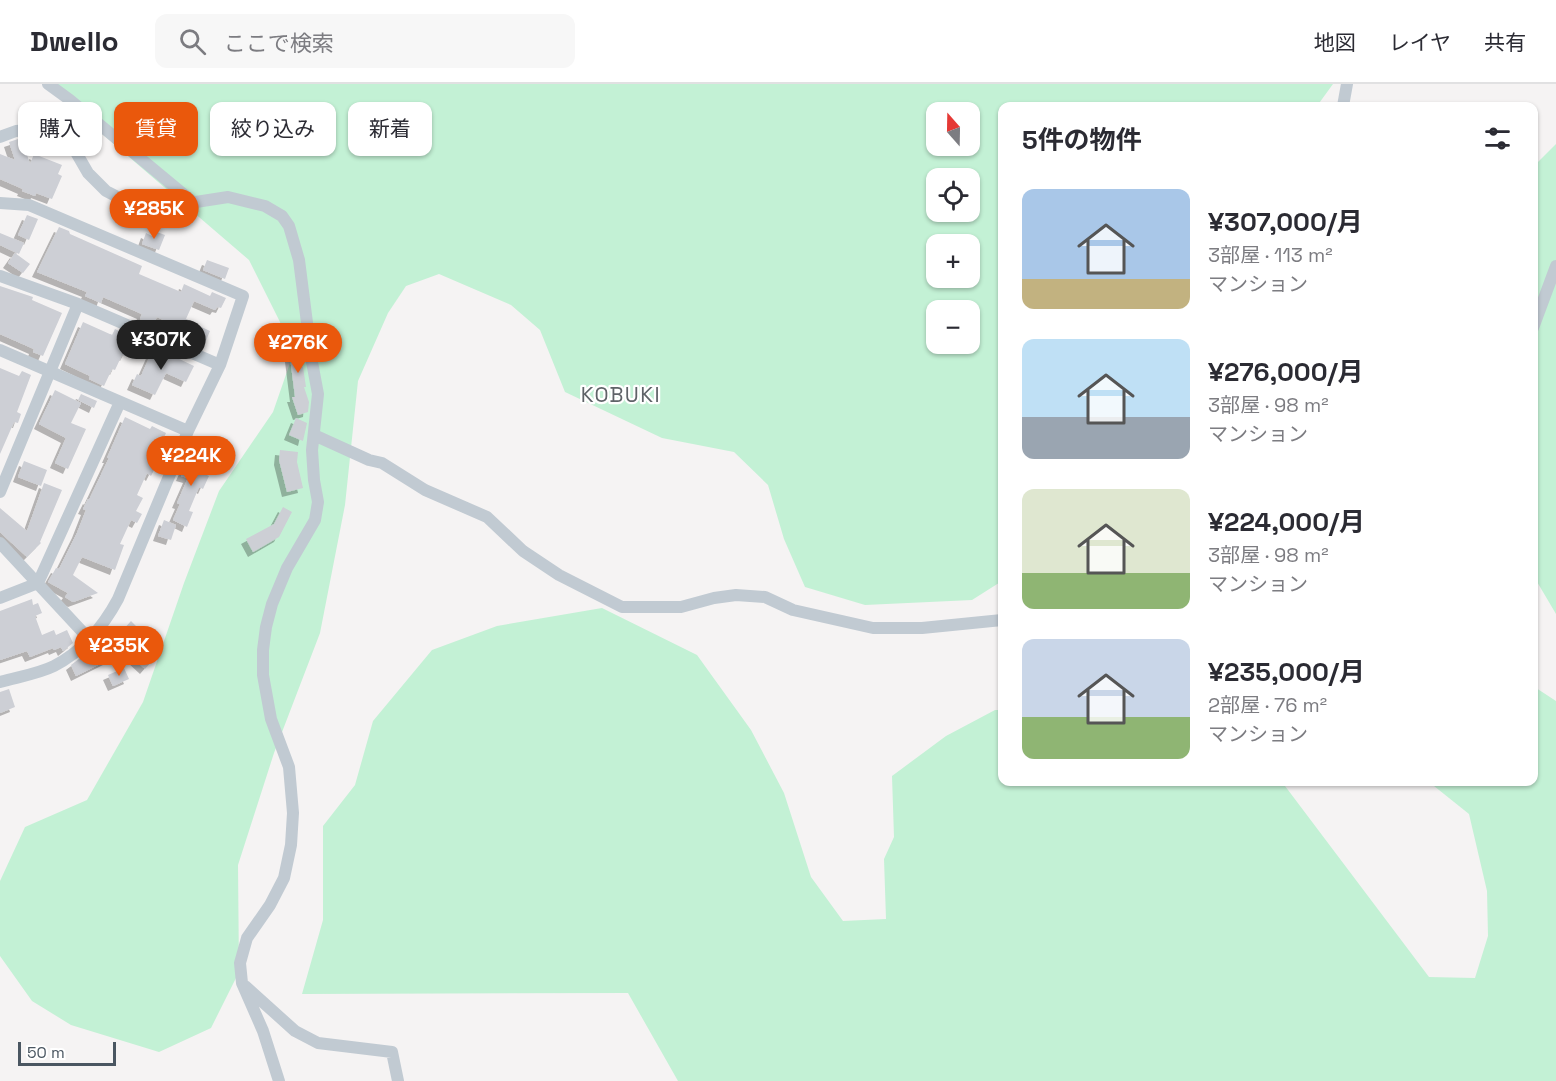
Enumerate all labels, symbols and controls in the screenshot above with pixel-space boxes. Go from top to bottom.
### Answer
search box [155,14,575,68]
text: Dwello [30,23,119,59]
icon: search [176,25,209,58]
text: ここで検索 [224,29,334,57]
text: 地図 [1314,29,1356,56]
text: レイヤ [1389,29,1451,56]
text: 共有 [1484,29,1526,56]
chip: 購入 [18,102,102,156]
chip: 賃貸 [114,102,198,156]
chip: 絞り込み [210,102,336,156]
chip: 新着 [348,102,432,156]
north arrow [926,102,980,156]
map controls [926,102,980,354]
icon: filters [1481,122,1514,155]
text: 5件の物件 [1022,123,1142,157]
button: locate [926,168,980,222]
pin: ¥285K [112,189,196,240]
text: ¥285K [124,195,184,221]
text: ¥307,000/月 [1208,205,1363,239]
icon: home [1070,213,1142,285]
button: + [926,234,980,288]
text: 3部屋 · 113 m² [1208,242,1333,268]
text: マンション [1208,271,1308,297]
button: − [926,300,980,354]
pin: ¥307K [119,320,203,371]
pin: ¥276K [256,323,340,374]
text: ¥307K [131,326,191,352]
text: ¥276K [268,329,328,355]
text: ¥276,000/月 [1208,355,1364,389]
icon: home [1070,363,1142,435]
district label: KOBUKI [581,381,661,408]
text: 3部屋 · 98 m² [1208,392,1328,418]
text: マンション [1208,421,1308,447]
pin: ¥224K [149,436,233,487]
text: ¥224K [160,442,222,468]
text: ¥224,000/月 [1208,505,1365,539]
icon: home [1070,513,1142,585]
text: 3部屋 · 98 m² [1208,542,1328,568]
text: マンション [1208,571,1308,597]
pin: ¥235K [77,626,161,677]
text: ¥235K [89,632,149,658]
text: ¥235,000/月 [1208,655,1365,689]
icon: home [1070,663,1142,735]
text: 2部屋 · 76 m² [1208,692,1327,718]
text: マンション [1208,721,1308,747]
scale bar [18,1039,116,1066]
text: 50 m [27,1042,65,1063]

